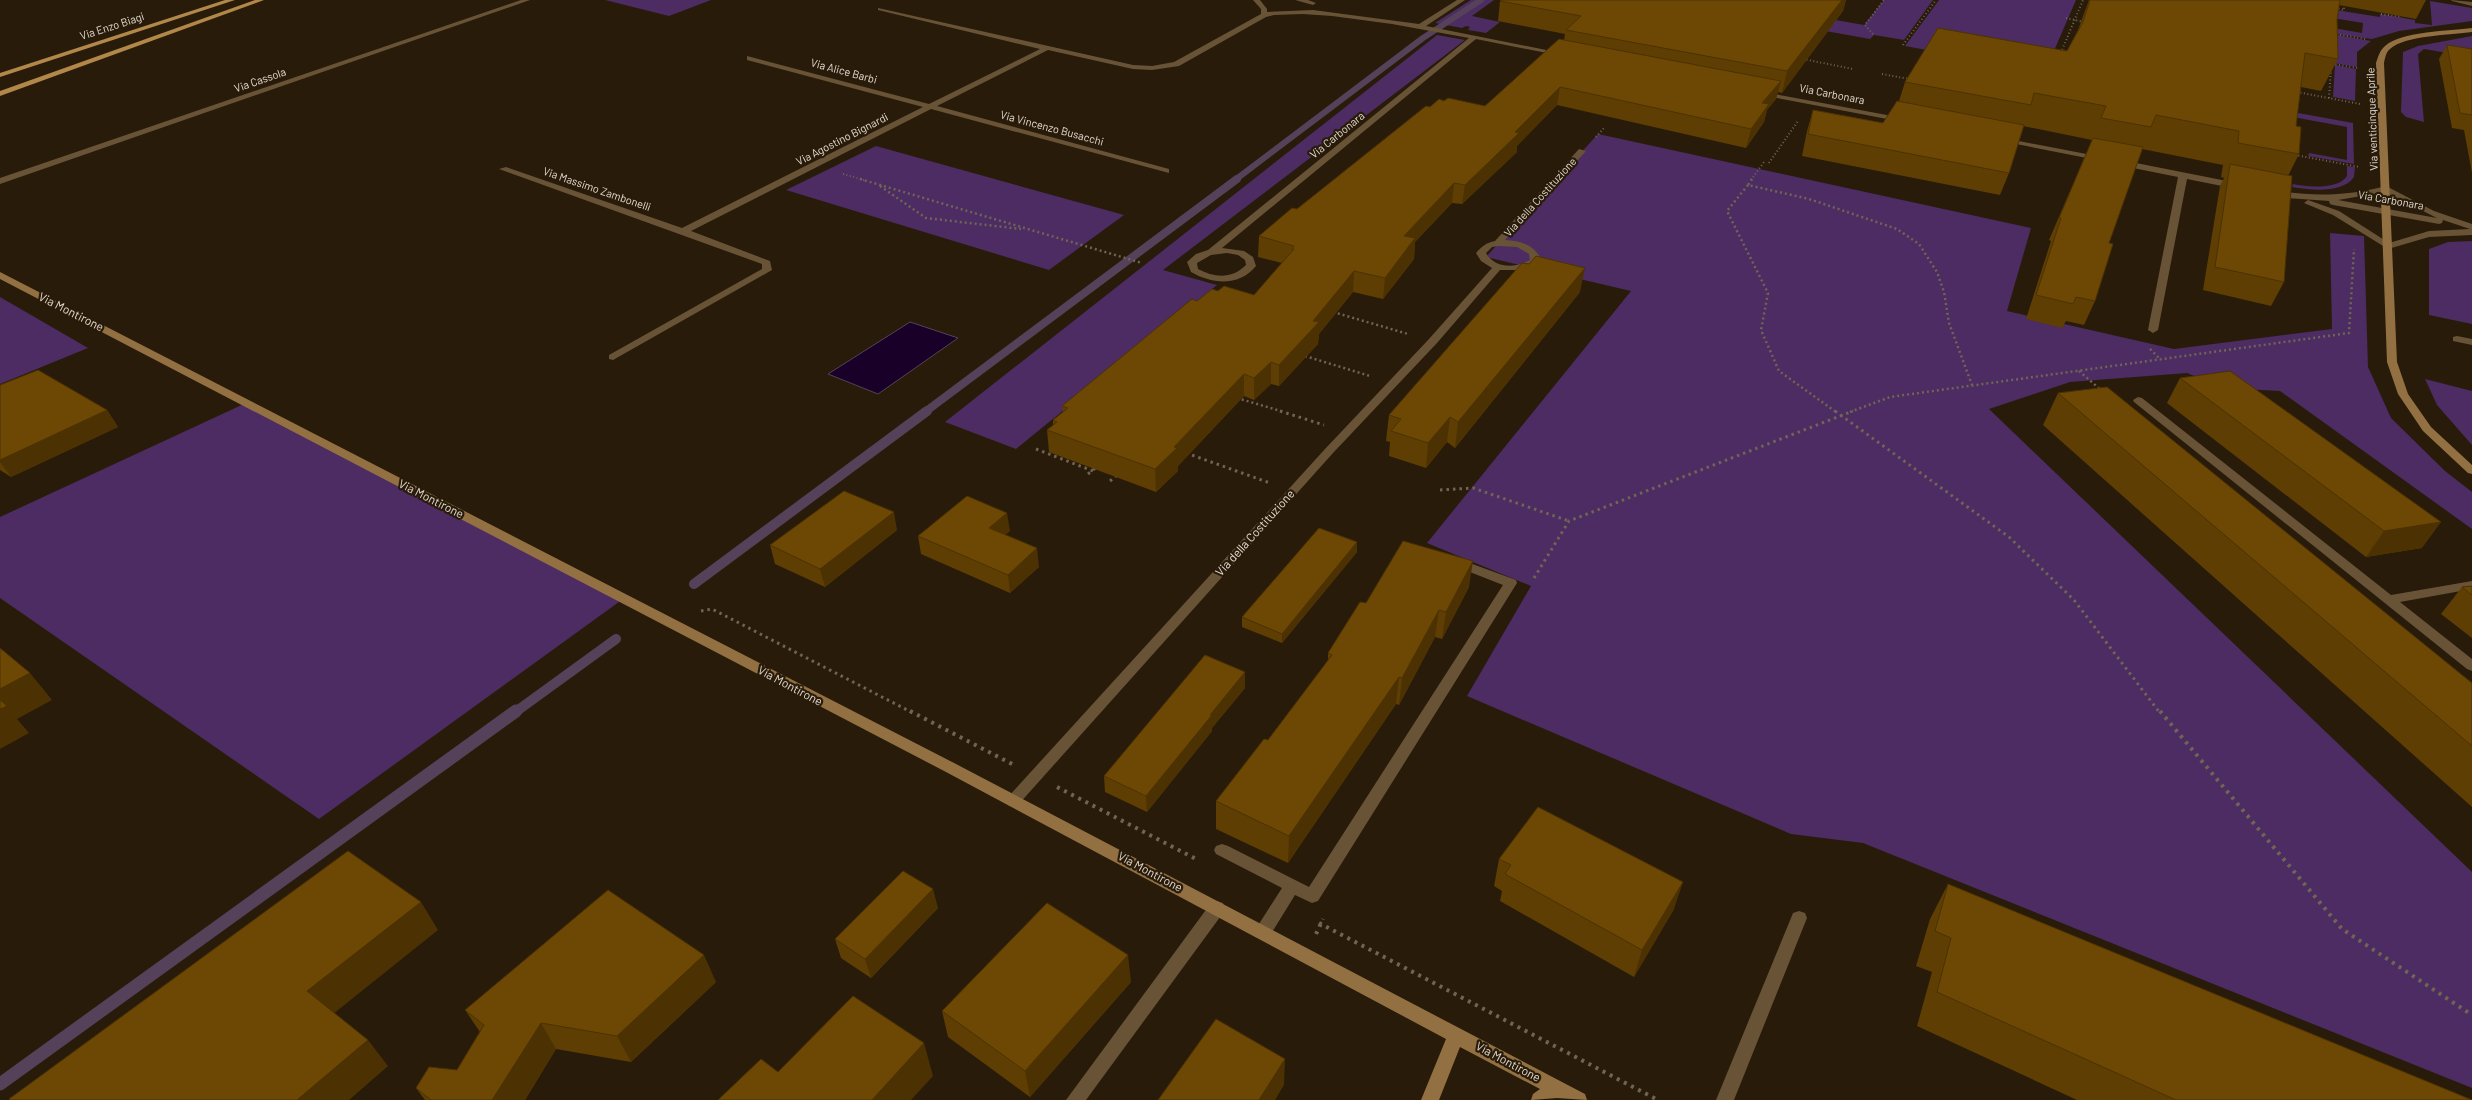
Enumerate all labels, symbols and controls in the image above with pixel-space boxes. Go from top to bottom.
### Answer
street label: Via Enzo Biagi [78,9,146,42]
street label: Via Alice Barbi [810,55,879,86]
street label: Via Cassola [232,65,287,94]
street label: Via venticinque Aprile [2363,67,2380,171]
street label: Via Carbonara [1798,81,1866,106]
street label: Via Vincenzo Busacchi [999,107,1105,148]
street label: Via Carbonara [1307,109,1367,161]
street label: Via Agostino Bignardi [794,110,890,167]
street label: Via della Costituzione [1501,154,1579,239]
street label: Via Massimo Zambonelli [541,164,653,213]
street label: Via Carbonara [2357,187,2425,212]
street label: Via Montirone [37,289,106,334]
street label: Via Montirone [397,476,466,521]
street label: Via della Costituzione [1212,486,1297,578]
street label: Via Montirone [756,662,825,708]
street label: Via Montirone [1116,848,1185,894]
street label: Via Montirone [1474,1038,1543,1084]

